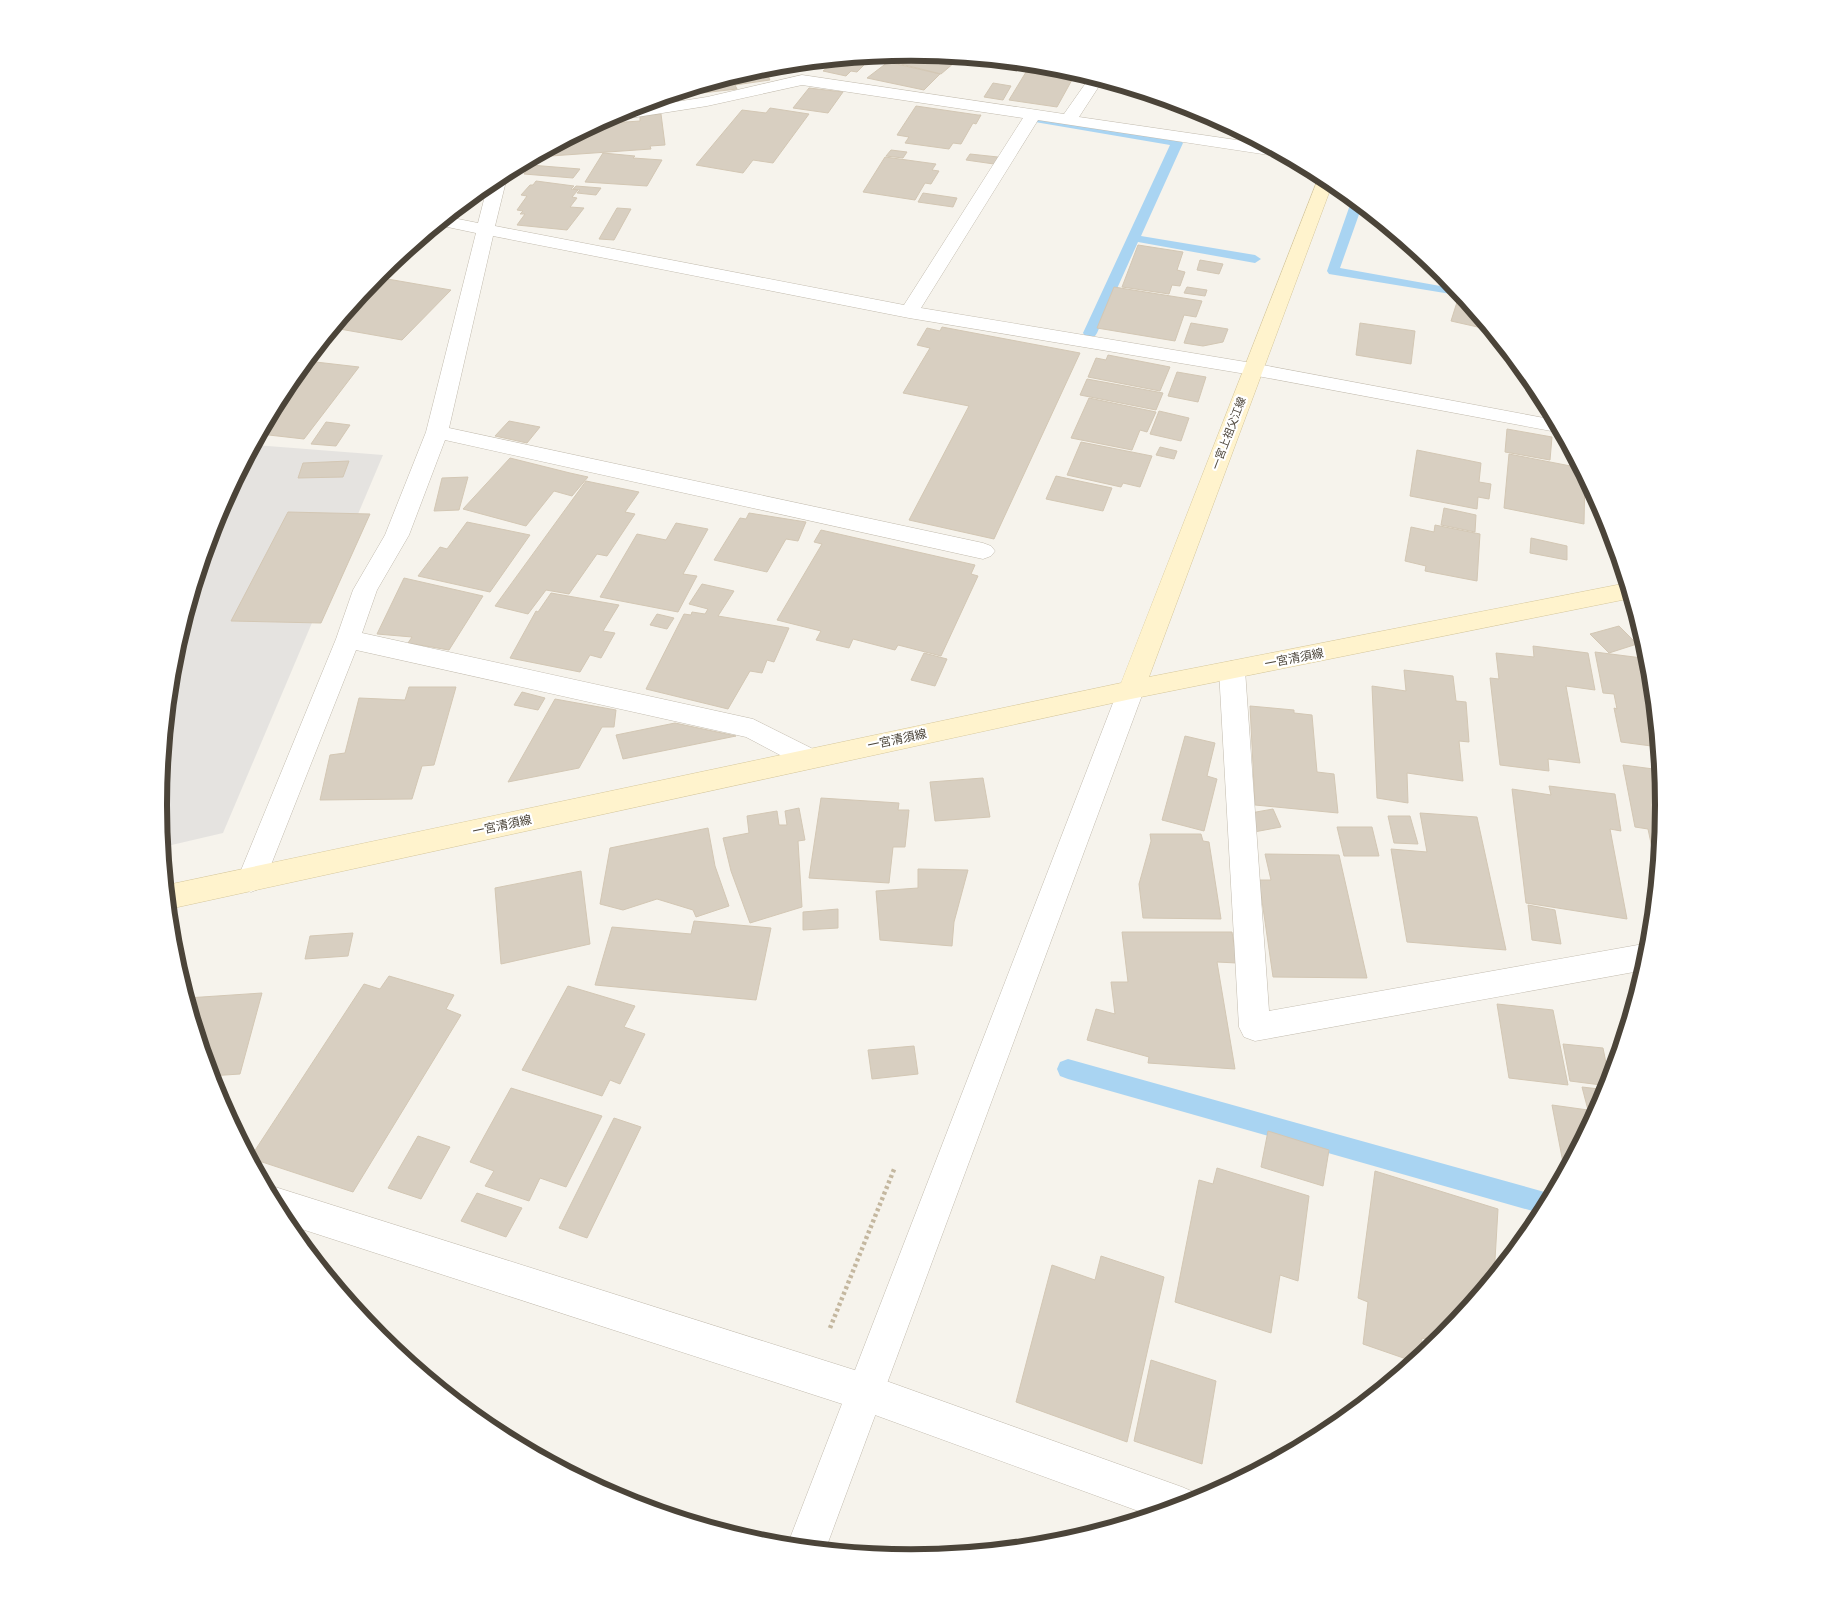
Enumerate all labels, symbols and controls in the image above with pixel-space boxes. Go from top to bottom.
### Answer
street label: 一宮上祖父江線 [1207,394,1249,472]
street label: 一宮清須線 [1263,644,1325,672]
street label: 一宮清須線 [866,724,928,754]
street label: 一宮清須線 [471,810,533,840]

